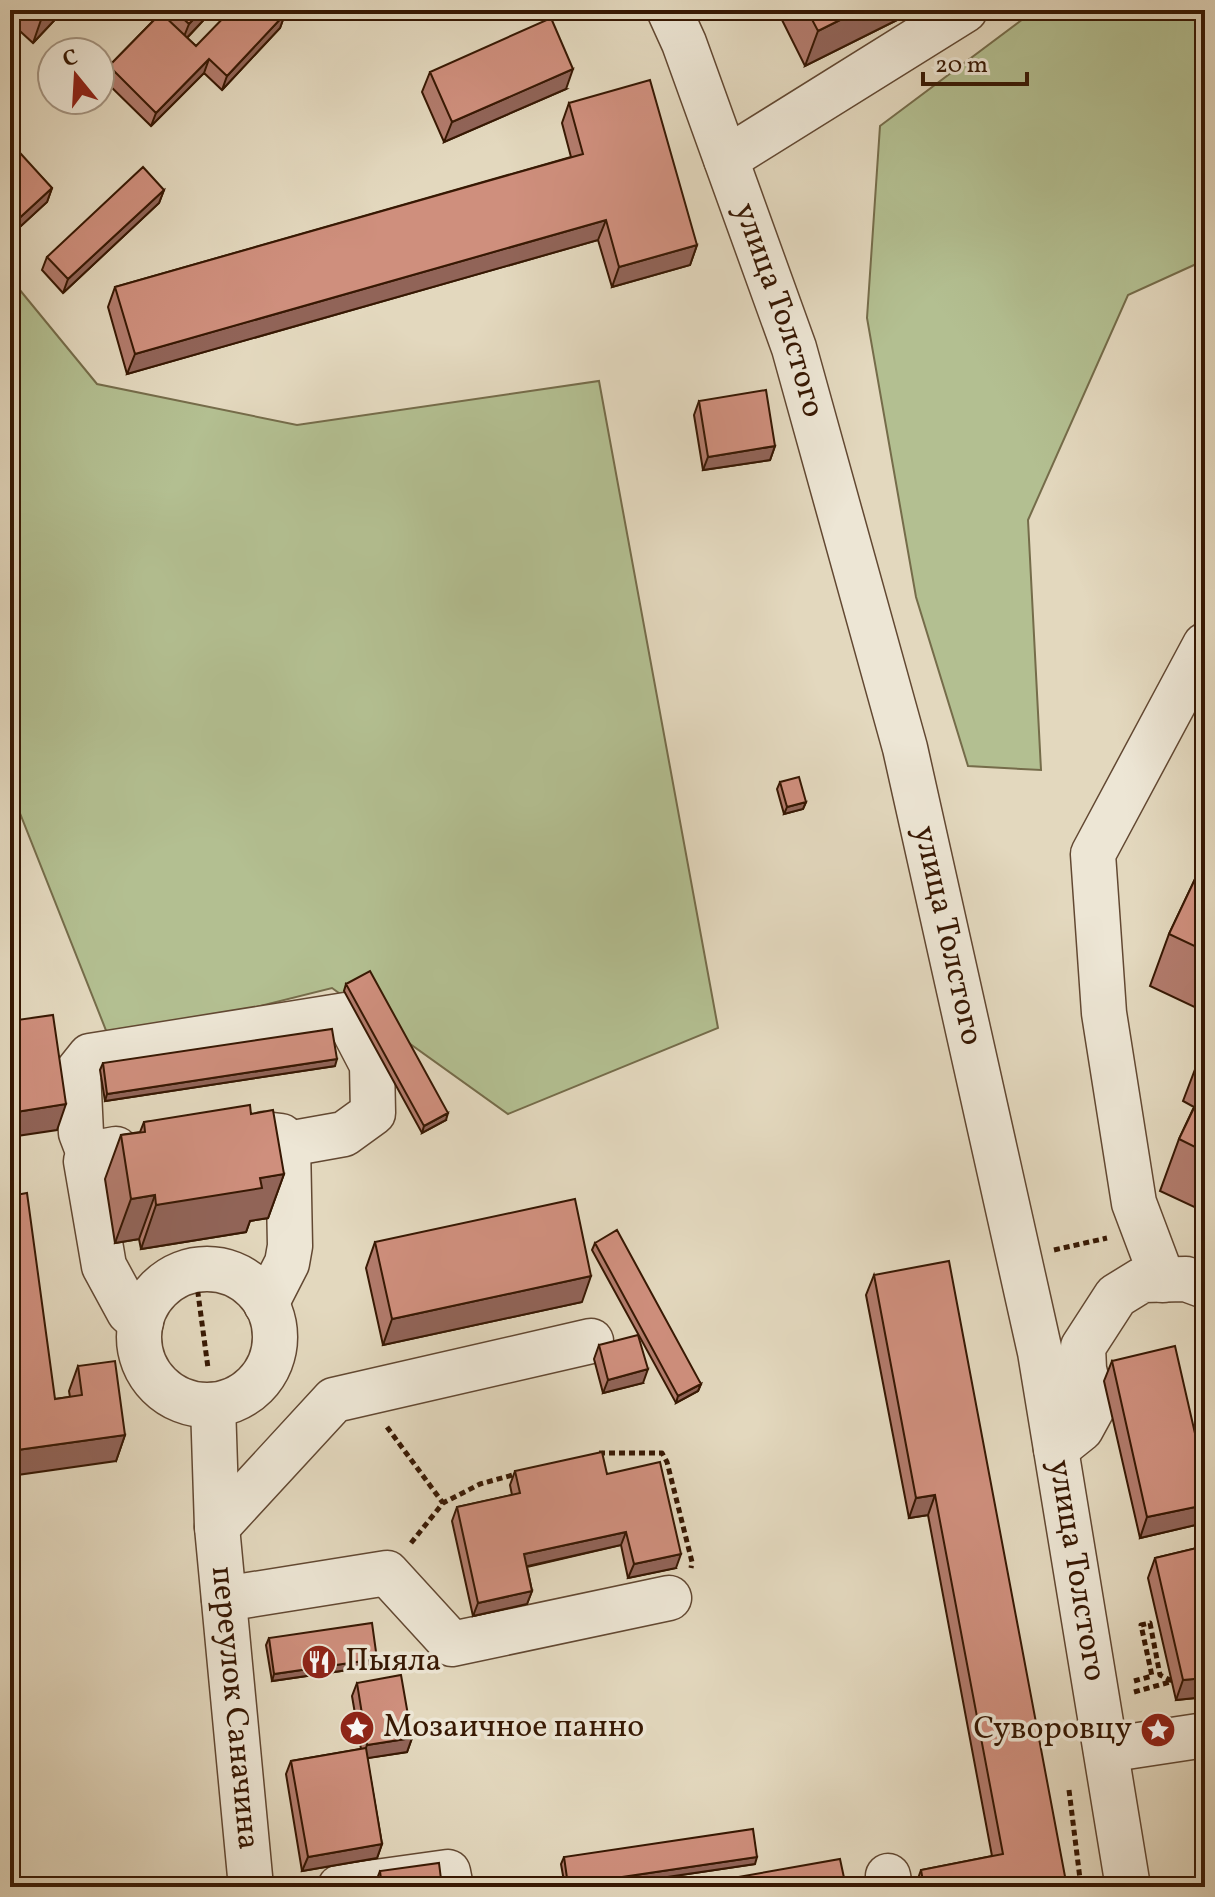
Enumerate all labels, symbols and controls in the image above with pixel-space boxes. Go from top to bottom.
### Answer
north arrow [36,36,116,116]
scale bar [923,36,1027,86]
text: С [59,42,82,76]
text: 20 m [935,49,988,83]
street label: улица Толстого [722,197,834,423]
street label: улица Толстого [901,822,993,1050]
street label: улица Толстого [1036,1457,1116,1685]
street label: переулок Саначина [199,1564,269,1852]
place label: Пыяла [345,1640,441,1684]
restaurant icon: Пыяла [300,1643,338,1681]
place label: Мозаичное панно [383,1706,644,1750]
place label: Суворовцу [973,1708,1132,1752]
place icon: Мозаичное панно [338,1709,376,1747]
place icon: Суворовцу [1139,1711,1177,1749]

